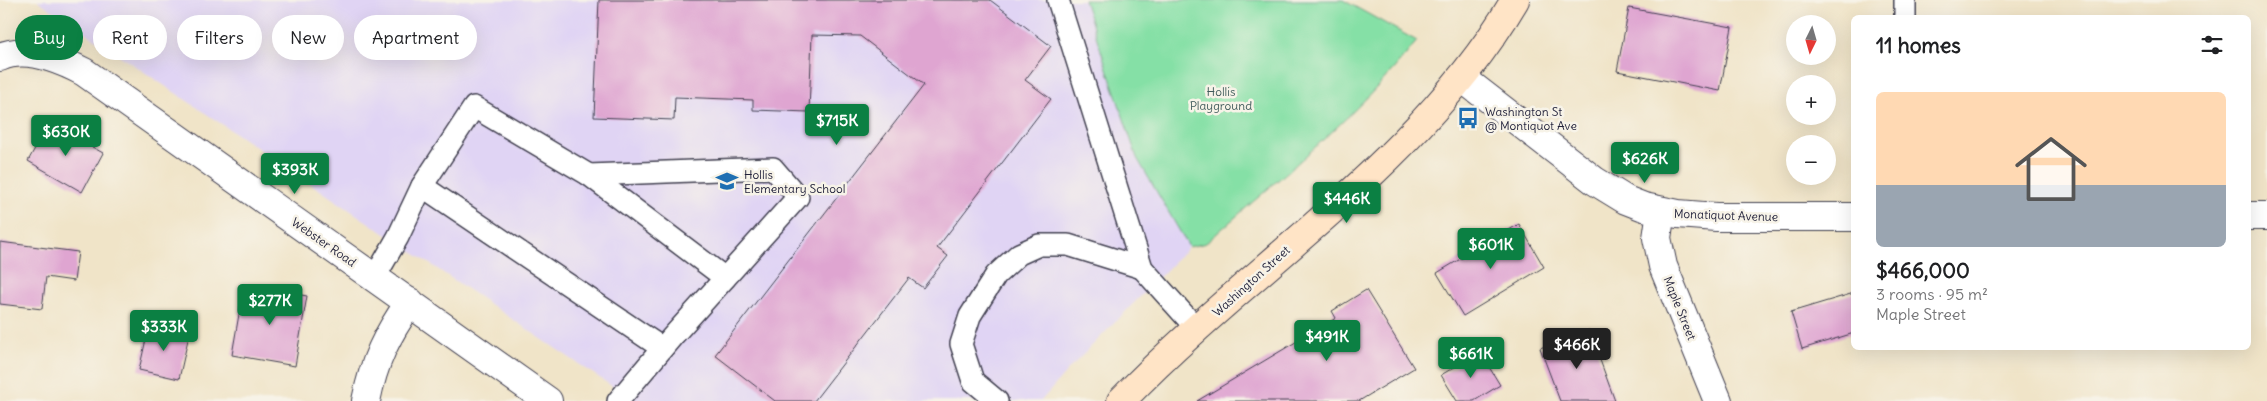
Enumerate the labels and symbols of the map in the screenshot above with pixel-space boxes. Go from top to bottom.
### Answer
north arrow [1786,15,1836,65]
park label: Hollis Playground [1190,84,1252,113]
pin: $715K [802,104,872,146]
place label: Washington St @ Montiquot Ave [1485,104,1577,133]
bus stop icon: Washington St @ Montiquot Ave [1455,105,1481,131]
pin: $630K [31,114,101,157]
pin: $626K [1610,142,1680,184]
pin: $393K [260,152,330,195]
place label: Hollis Elementary School [744,167,845,196]
school or university icon: Hollis Elementary School [714,168,740,194]
pin: $446K [1312,182,1382,224]
street label: Monatiquot Avenue [1674,206,1778,224]
street label: Webster Road [289,214,359,270]
pin: $601K [1456,228,1526,270]
street label: Washington Street [1209,242,1293,320]
street label: Maple Street [1660,274,1700,342]
pin: $277K [235,284,305,326]
pin: $333K [129,310,199,352]
pin: $491K [1292,320,1362,362]
pin: $466K [1542,328,1612,370]
pin: $661K [1436,336,1506,379]

